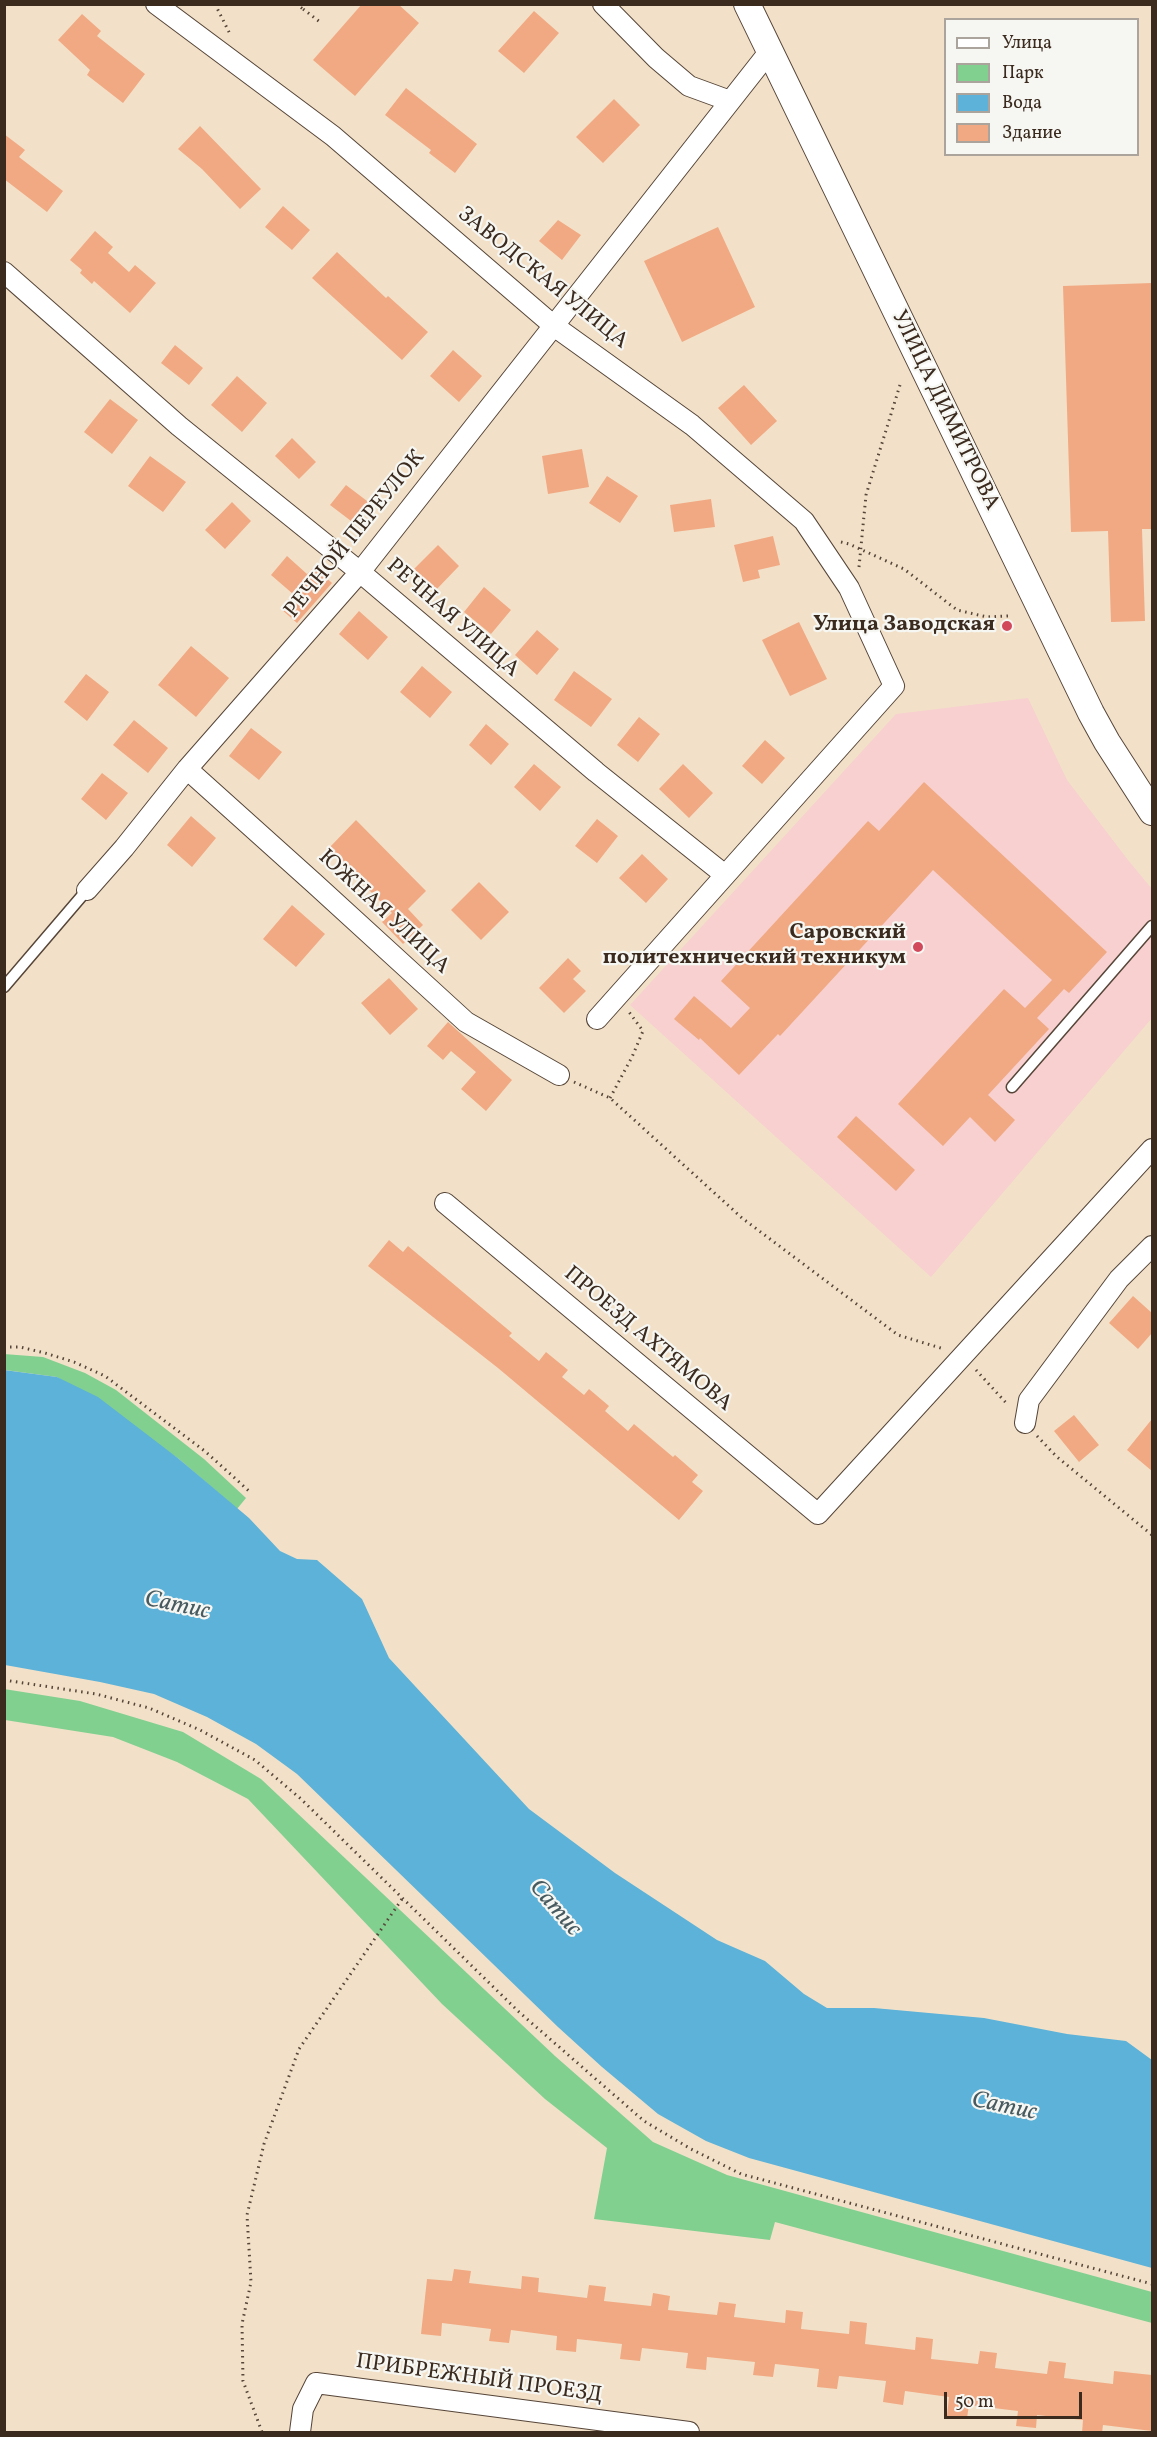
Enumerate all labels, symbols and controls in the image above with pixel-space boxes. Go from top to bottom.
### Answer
legend [944,18,1139,156]
text: Улица [1002,31,1052,56]
text: Парк [1002,61,1044,86]
text: Вода [1002,91,1042,116]
text: Здание [1002,121,1062,146]
street label: ЗАВОДСКАЯ УЛИЦА [451,202,633,356]
street label: УЛИЦА ДИМИТРОВА [884,307,1004,515]
street label: РЕЧНОЙ ПЕРЕУЛОК [280,446,432,624]
street label: РЕЧНАЯ УЛИЦА [380,554,524,684]
place label: Улица Заводская [813,613,995,639]
marker: Улица Заводская [1000,619,1014,633]
street label: ЮЖНАЯ УЛИЦА [312,845,454,981]
place label: Саровский политехнический техникум [603,921,906,972]
marker: Саровский политехнический техникум [911,940,925,954]
street label: ПРОЕЗД АХТЯМОВА [557,1262,737,1418]
water label: Сатис [142,1586,212,1628]
water label: Сатис [521,1875,587,1943]
water label: Сатис [969,2087,1039,2129]
street label: ПРИБРЕЖНЫЙ ПРОЕЗД [354,2350,604,2410]
scale bar [947,2380,1085,2418]
text: 50 m [955,2390,994,2415]

